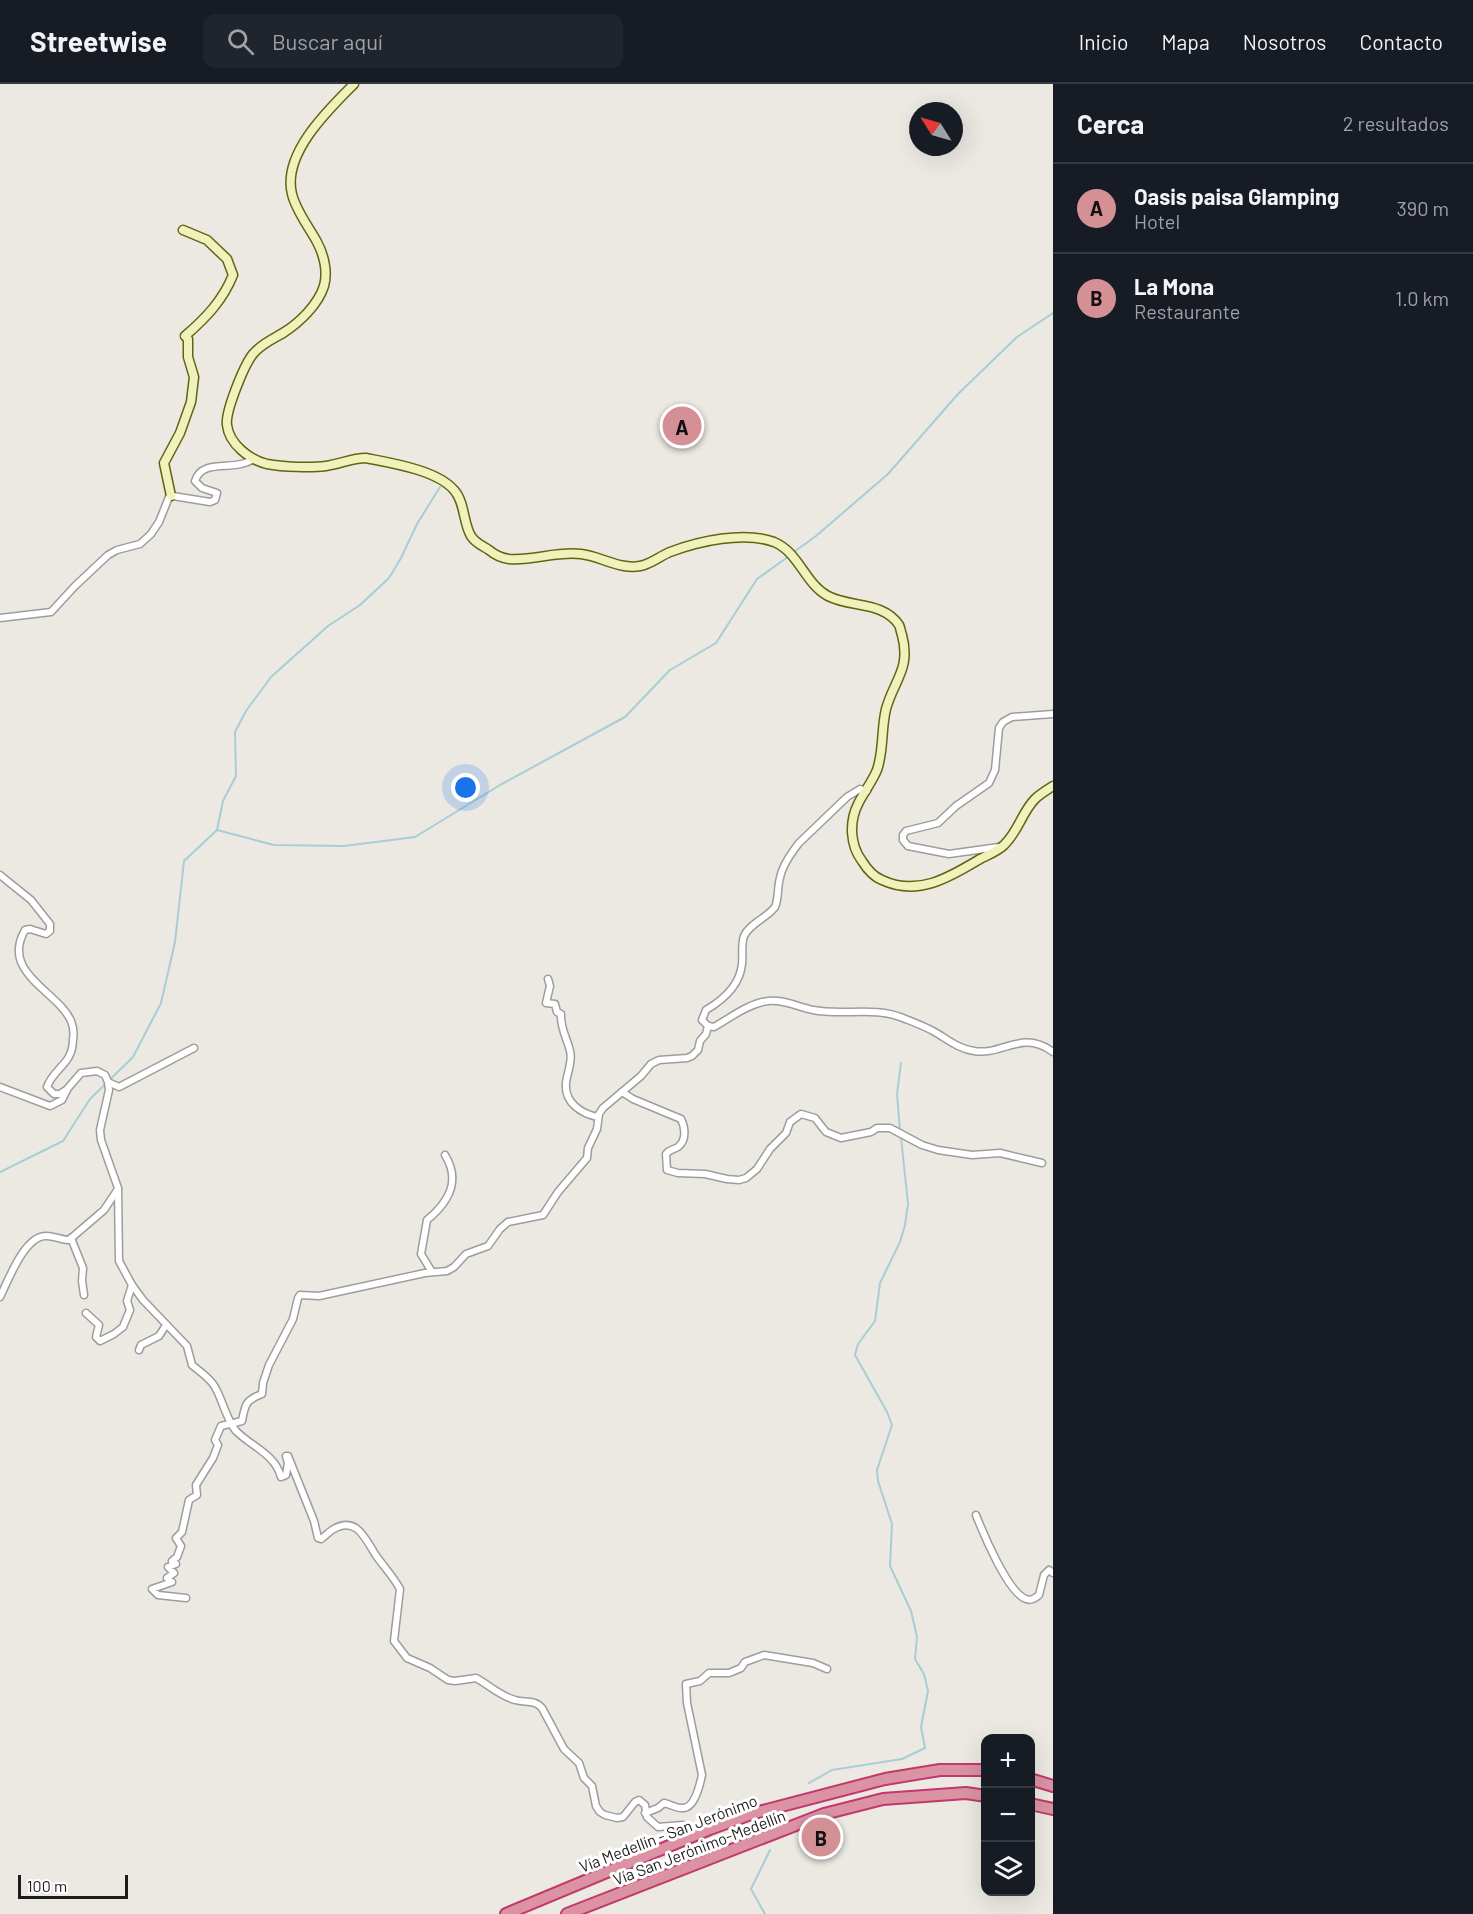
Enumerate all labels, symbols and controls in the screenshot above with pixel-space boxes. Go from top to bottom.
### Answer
search box [203,14,623,68]
text: Streetwise [30,24,167,58]
icon: search [224,25,257,58]
text: Buscar aquí [272,28,383,54]
text: Inicio [1079,29,1129,54]
text: Mapa [1162,29,1210,54]
text: Nosotros [1243,29,1326,54]
text: Contacto [1359,29,1443,54]
north arrow [909,102,963,156]
text: Cerca [1077,108,1144,139]
text: 2 resultados [1343,111,1449,135]
text: Oasis paisa Glamping [1134,183,1339,209]
text: A [1090,196,1103,220]
text: 390 m [1396,196,1449,220]
text: Hotel [1134,209,1180,233]
text: La Mona [1134,273,1214,299]
text: B [1090,286,1103,310]
text: 1.0 km [1395,286,1449,310]
text: Restaurante [1134,299,1240,323]
pin: A [662,404,702,448]
your location [451,773,480,802]
map controls [981,1734,1035,1896]
button: + [981,1734,1035,1788]
button: − [981,1788,1035,1842]
street label: Vía Medellín - San Jerónimo [576,1790,760,1876]
street label: Vía San Jerónimo-Medellín [610,1805,788,1889]
pin: B [802,1814,840,1860]
button: layers [981,1842,1035,1896]
scale bar [18,1872,128,1900]
text: 100 m [27,1876,67,1895]

